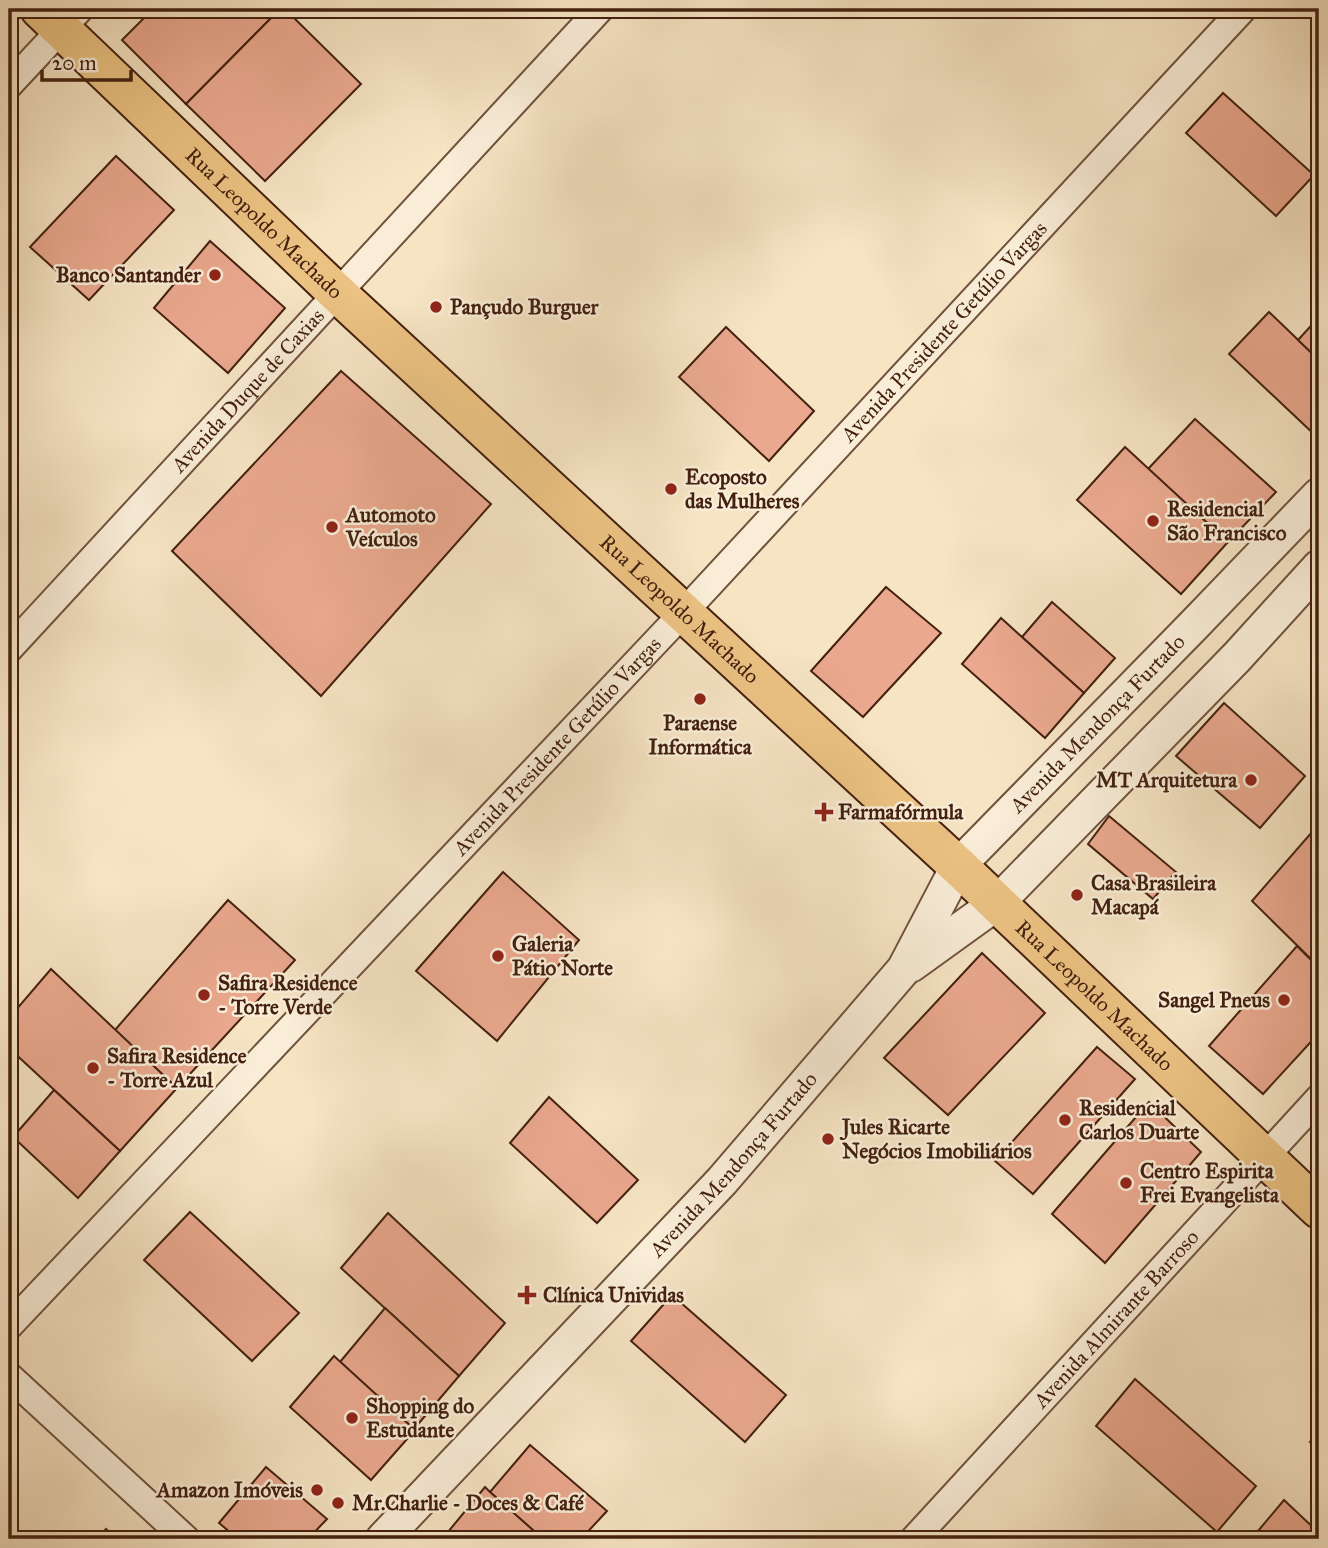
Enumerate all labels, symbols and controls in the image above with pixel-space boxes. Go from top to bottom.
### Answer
scale bar [42,38,131,82]
text: 20 m [52,50,97,76]
street label: Rua Leopoldo Machado [180,142,348,305]
street label: Avenida Presidente Getúlio Vargas [835,216,1053,448]
place label: Banco Santander [56,262,202,288]
marker: Banco Santander [207,267,223,283]
place label: Pançudo Burguer [450,294,600,320]
marker: Pançudo Burguer [428,299,444,315]
street label: Avenida Duque de Caxias [165,303,330,479]
place label: Ecoposto das Mulheres [685,464,800,514]
marker: Ecoposto das Mulheres [663,481,679,497]
place label: Residencial São Francisco [1167,496,1287,546]
place label: Automoto Veículos [344,502,436,552]
marker: Residencial São Francisco [1145,513,1161,529]
marker: Automoto Veículos [324,519,340,535]
street label: Rua Leopoldo Machado [594,529,765,689]
street label: Avenida Mendonça Furtado [1004,629,1191,819]
street label: Avenida Presidente Getúlio Vargas [447,631,667,862]
marker: Paraense Informática [692,691,708,707]
place label: Paraense Informática [648,710,753,760]
place label: MT Arquitetura [1096,767,1238,793]
marker: MT Arquitetura [1243,772,1259,788]
place label: Farmafórmula [838,799,964,825]
marker: Farmafórmula [816,804,832,820]
place label: Casa Brasileira Macapá [1091,870,1217,920]
marker: Casa Brasileira Macapá [1069,887,1085,903]
street label: Rua Leopoldo Machado [1010,914,1179,1077]
place label: Galeria Pátio Norte [512,931,613,981]
marker: Galeria Pátio Norte [490,948,506,964]
place label: Safira Residence - Torre Verde [218,970,358,1020]
marker: Safira Residence - Torre Verde [196,987,212,1003]
place label: Sangel Pneus [1158,987,1270,1013]
marker: Sangel Pneus [1276,992,1292,1008]
place label: Safira Residence - Torre Azul [107,1043,247,1093]
marker: Safira Residence - Torre Azul [85,1060,101,1076]
street label: Avenida Mendonça Furtado [643,1066,823,1263]
place label: Residencial Carlos Duarte [1079,1095,1199,1145]
marker: Residencial Carlos Duarte [1057,1112,1073,1128]
place label: Jules Ricarte Negócios Imobiliários [839,1114,1032,1164]
marker: Jules Ricarte Negócios Imobiliários [820,1131,836,1147]
place label: Centro Espirita Frei Evangelista [1140,1158,1280,1208]
marker: Centro Espirita Frei Evangelista [1118,1175,1134,1191]
street label: Avenida Almirante Barroso [1027,1224,1205,1414]
place label: Clínica Unividas [543,1282,684,1308]
marker: Clínica Unividas [517,1285,537,1305]
place label: Shopping do Estudante [366,1393,474,1443]
marker: Shopping do Estudante [344,1410,360,1426]
place label: Amazon Imóveis [155,1477,303,1503]
marker: Amazon Imóveis [309,1482,325,1498]
place label: Mr.Charlie - Doces & Café [352,1490,584,1516]
marker: Mr.Charlie - Doces & Café [330,1495,346,1511]

